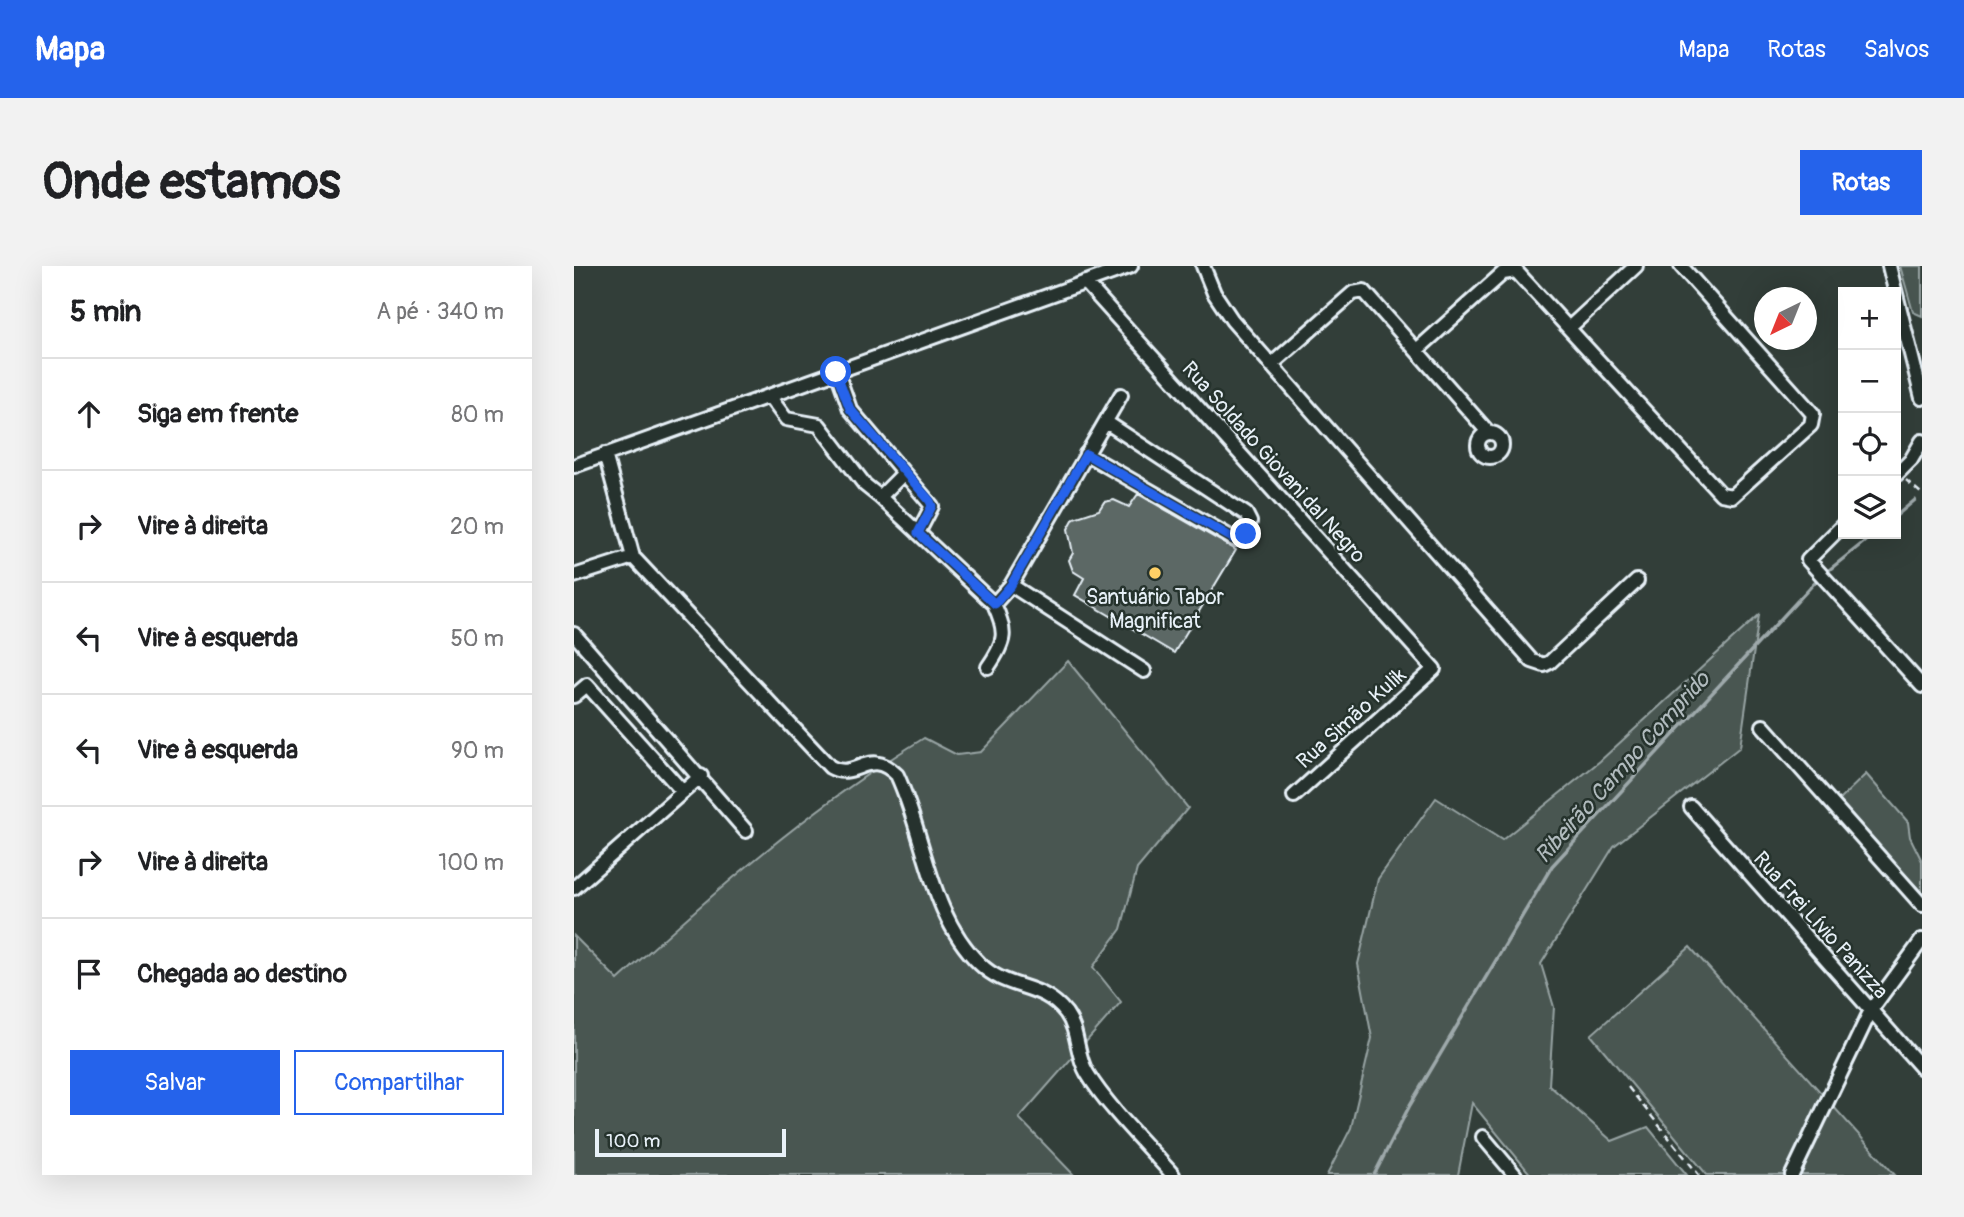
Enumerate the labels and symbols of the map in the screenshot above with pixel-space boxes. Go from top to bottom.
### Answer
north arrow [1754,287,1817,350]
route start [820,356,851,387]
street label: Rua Soldado Giovani dal Negro [1176,356,1371,569]
route end [1230,518,1261,549]
marker: Santuário Tabor Magnificat [1147,565,1163,581]
place label: Santuário Tabor Magnificat [1086,584,1225,635]
street label: Rua Simão Kulik [1291,662,1412,775]
water label: Ribeirão Campo Comprido [1529,664,1717,869]
street label: Rua Frei Lívio Panizza [1747,846,1894,1005]
scale bar [595,1126,786,1158]

